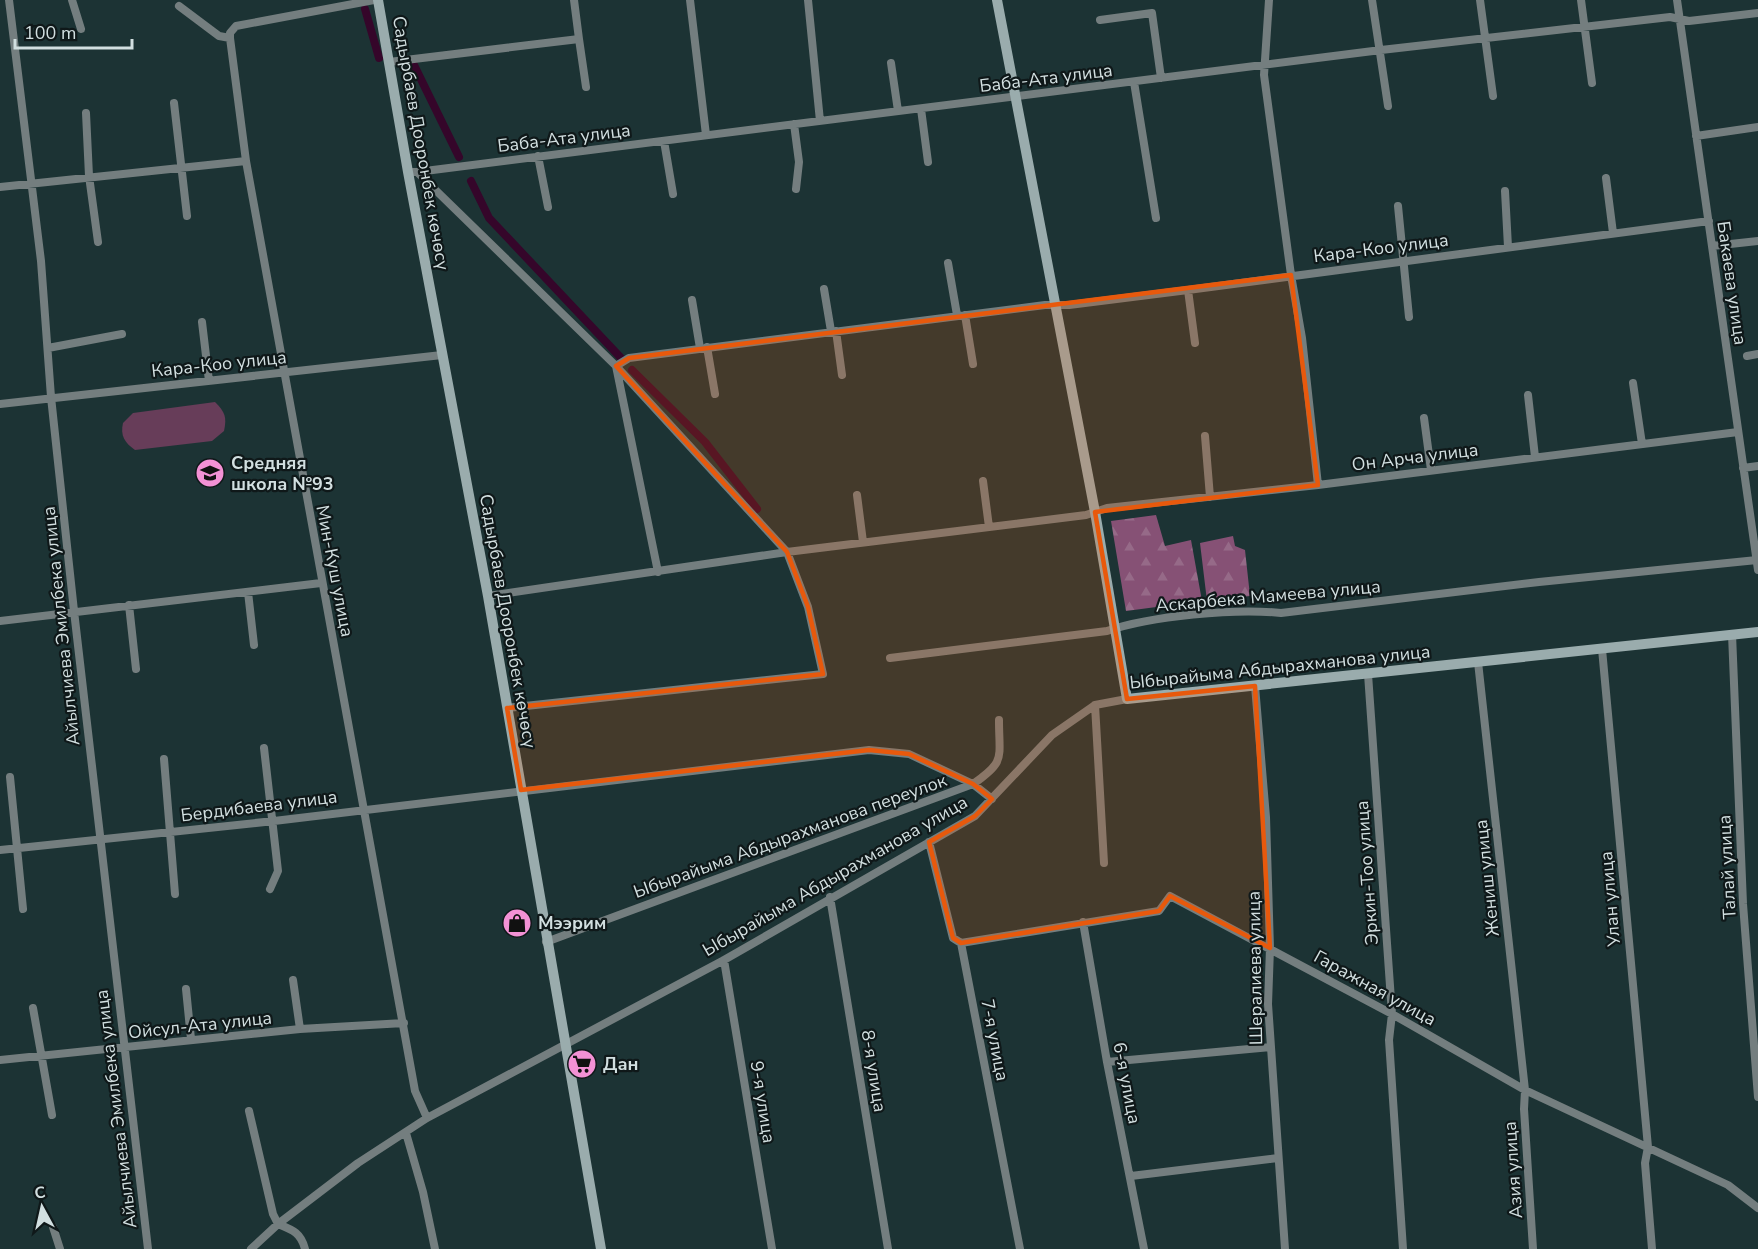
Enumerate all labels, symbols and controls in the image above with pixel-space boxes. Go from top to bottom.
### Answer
scale bar [15,12,132,50]
street label: Садырбаев Дооронбек көчөсү [387,14,455,273]
text: 100 m [24,21,76,45]
street label: Баба-Ата улица [978,58,1114,98]
street label: Баба-Ата улица [496,118,632,158]
street label: Бакаева улица [1711,219,1753,347]
street label: Кара-Коо улица [1312,228,1450,268]
street label: Кара-Коо улица [150,345,288,383]
street label: Он Арча улица [1350,437,1480,477]
place label: Средняя школа №93 [231,451,334,496]
school or university icon: Средняя школа №93 [194,457,226,489]
street label: Садырбаев Дооронбек көчөсү [474,492,542,751]
street label: Мин-Куш улица [310,503,360,639]
street label: Айылчиева Эмилбека улица [37,505,85,747]
street label: Аскарбека Мамеева улица [1154,574,1382,618]
street label: Ыбырайыма Абдырахманова улица [1128,639,1432,695]
street label: Ыбырайыма Абдырахманова переулок [630,768,950,904]
street label: Бердибаева улица [179,784,339,828]
street label: Ыбырайыма Абдырахманова улица [698,790,972,962]
street label: Эркин-Тоо улица [1350,800,1384,946]
street label: Талай улица [1712,814,1742,920]
street label: Жениш улица [1469,818,1505,938]
street label: Улан улица [1594,850,1626,949]
street label: Шералиева улица [1242,891,1268,1045]
shop icon: Мээрим [501,907,533,939]
place label: Мээрим [538,911,606,935]
street label: Гаражная улица [1310,944,1440,1032]
street label: Айылчиева Эмилбека улица [89,988,143,1230]
street label: 7-я улица [975,997,1015,1083]
street label: Ойсул-Ата улица [127,1006,273,1044]
street label: 8-я улица [856,1028,892,1114]
street label: 6-я улица [1107,1040,1147,1126]
supermarket icon: Дан [566,1048,598,1080]
place label: Дан [603,1052,638,1076]
street label: 9-я улица [745,1059,781,1145]
street label: Азия улица [1498,1121,1528,1219]
north arrow [12,1177,72,1237]
text: С [33,1181,47,1205]

